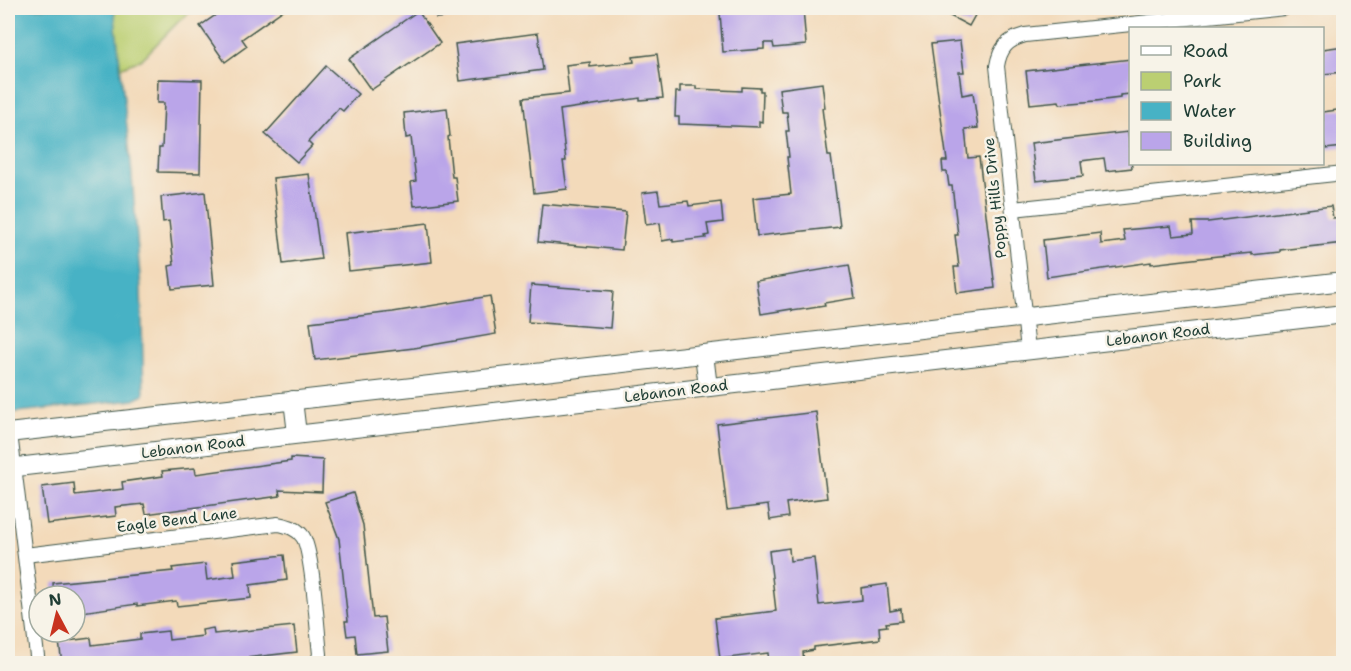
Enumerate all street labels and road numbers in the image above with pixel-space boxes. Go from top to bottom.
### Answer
street label: Poppy Hills Drive [979,137,1011,259]
street label: Lebanon Road [1105,319,1212,351]
street label: Lebanon Road [623,375,730,407]
street label: Lebanon Road [140,431,247,463]
street label: Eagle Bend Lane [116,503,238,537]

